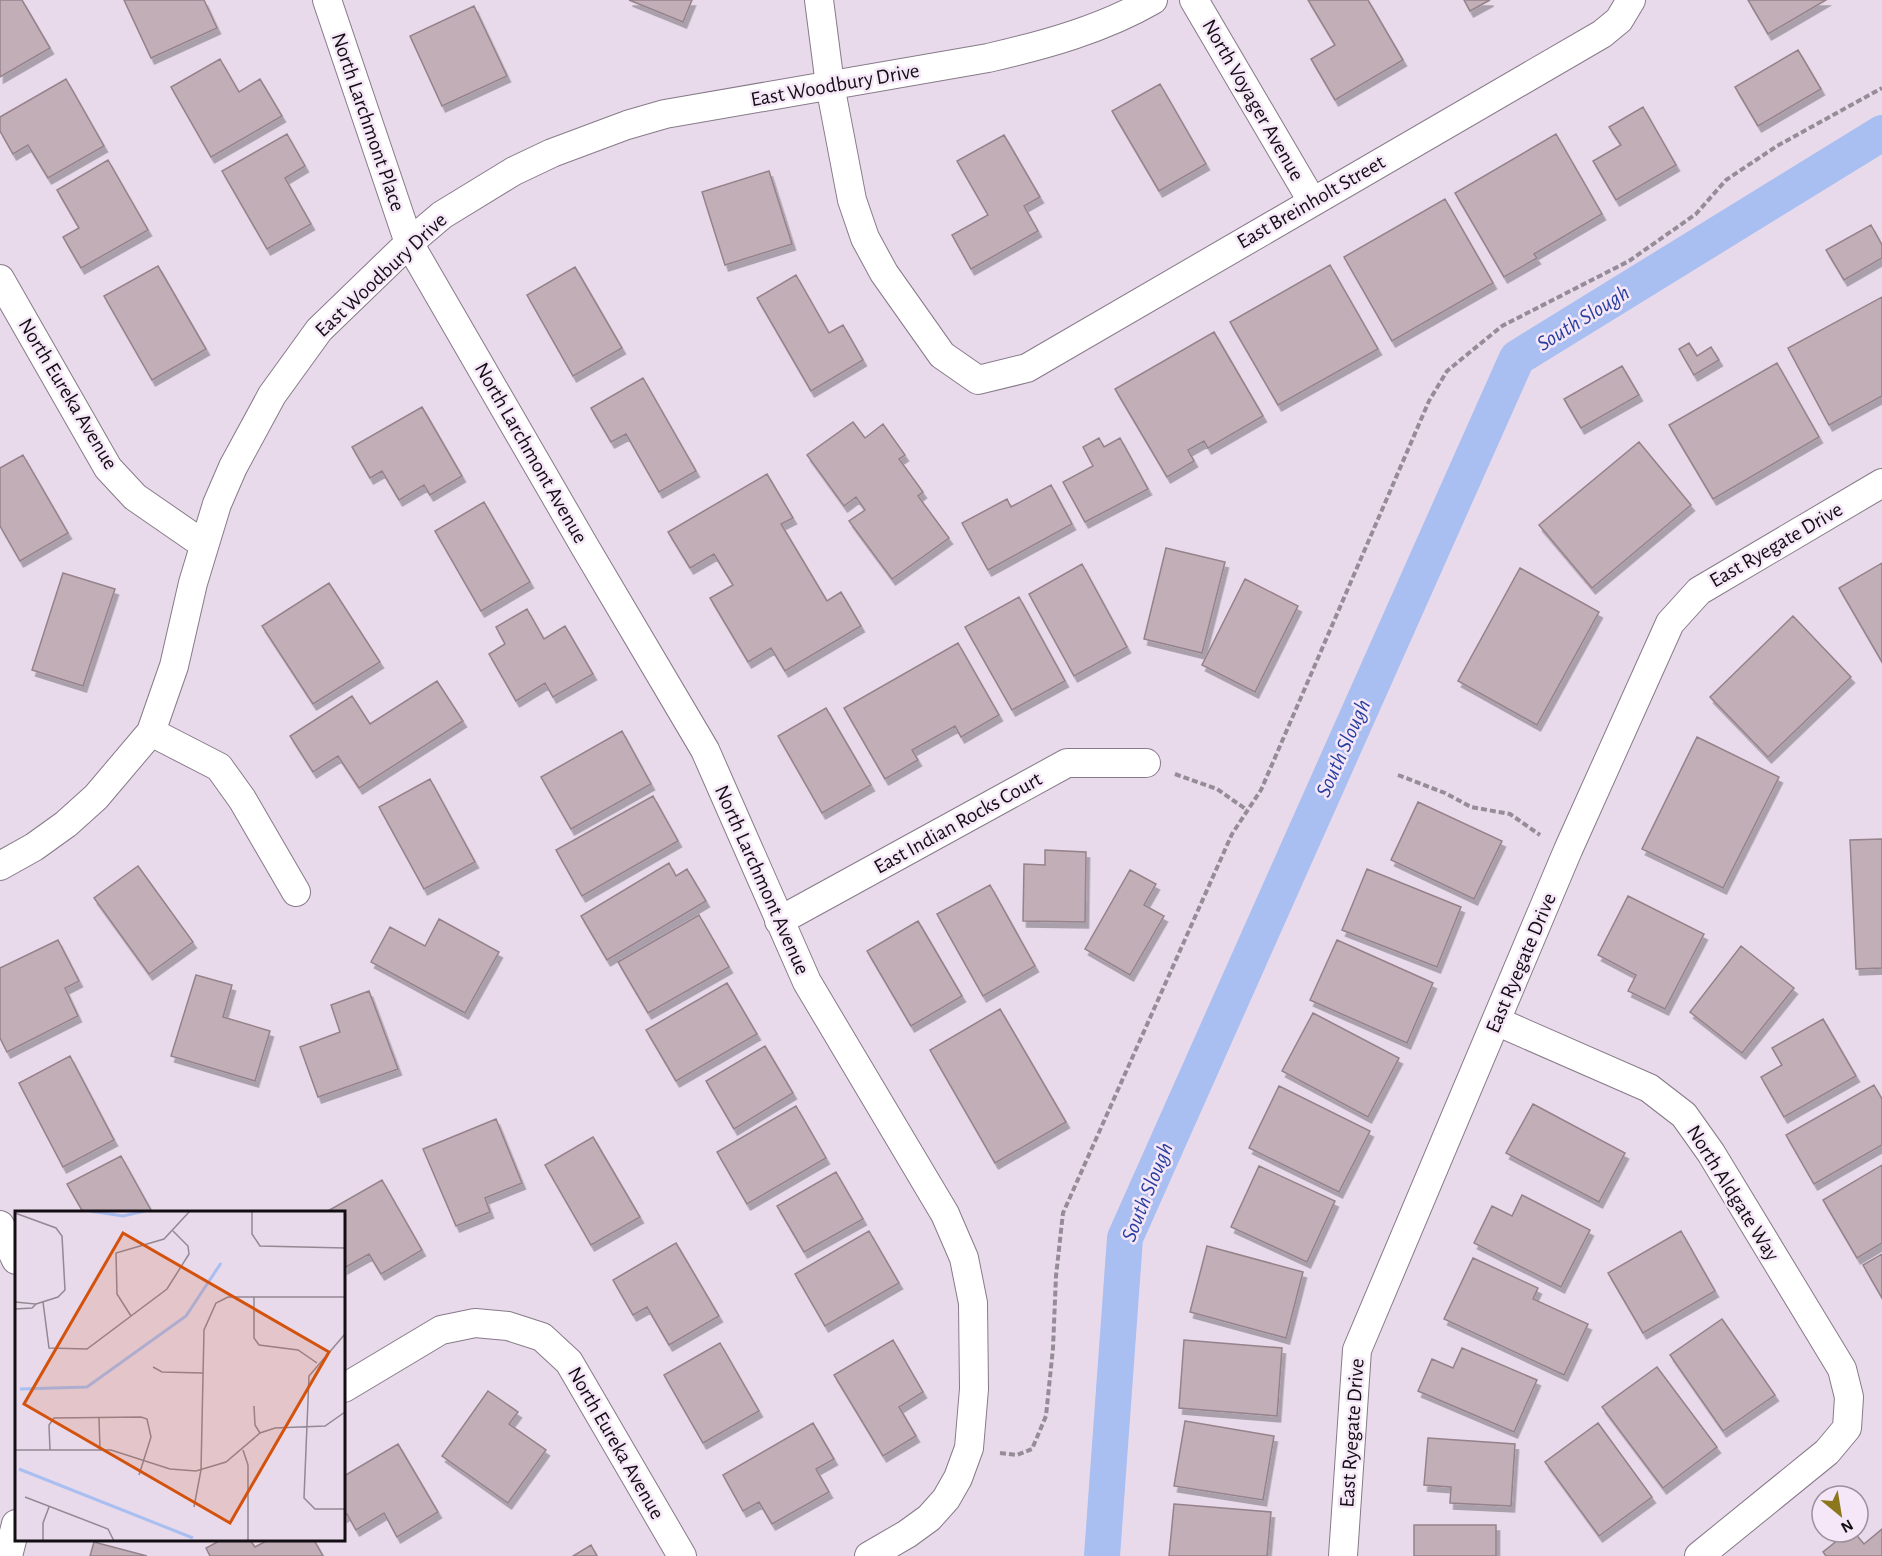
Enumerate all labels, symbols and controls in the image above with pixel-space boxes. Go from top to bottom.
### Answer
street label: North Voyager Avenue [1198,16,1308,184]
street label: North Larchmont Place [328,30,408,214]
street label: East Woodbury Drive [749,60,921,110]
street label: East Breinholt Street [1234,151,1389,253]
street label: East Woodbury Drive [311,209,451,341]
water label: South Slough [1533,281,1633,355]
street label: North Eureka Avenue [15,315,121,473]
street label: North Larchmont Avenue [471,359,591,547]
street label: East Ryegate Drive [1706,499,1846,591]
water label: South Slough [1312,696,1374,800]
street label: East Indian Rocks Court [871,768,1046,878]
street label: North Larchmont Avenue [711,782,813,978]
street label: East Ryegate Drive [1482,890,1560,1036]
street label: North Aldgate Way [1683,1122,1783,1264]
water label: South Slough [1117,1140,1177,1244]
inset map [15,1211,345,1541]
street label: East Ryegate Drive [1336,1358,1368,1508]
street label: North Eureka Avenue [564,1363,668,1523]
north arrow [1810,1484,1870,1544]
text: N [1838,1516,1856,1536]

